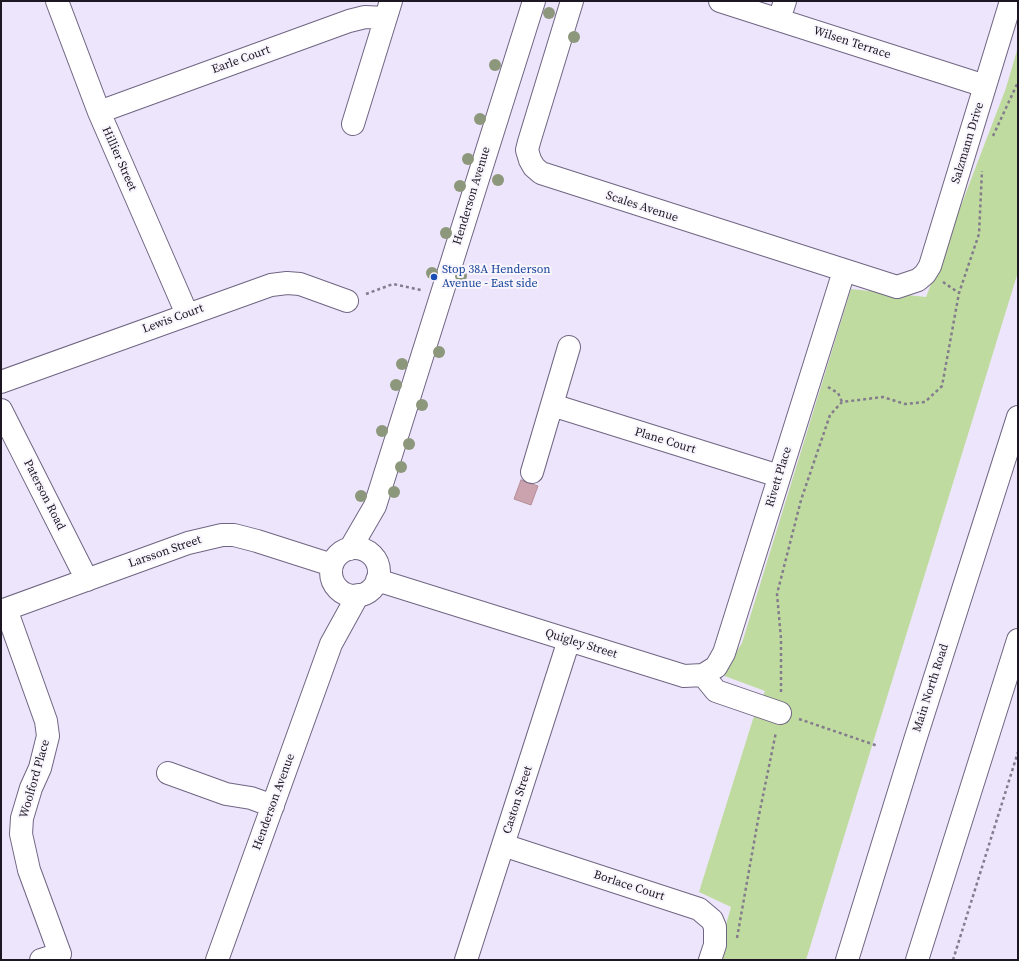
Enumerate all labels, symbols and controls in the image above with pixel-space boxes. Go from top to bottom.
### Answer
street label: Wilsen Terrace [812,24,892,62]
street label: Earle Court [210,43,272,77]
street label: Salzmann Drive [949,101,987,185]
street label: Hillier Street [98,125,140,193]
street label: Henderson Avenue [450,145,494,247]
street label: Scales Avenue [604,189,680,225]
place label: Stop 38A Henderson Avenue - East side [442,263,551,291]
marker: Stop 38A Henderson Avenue - East side [429,272,439,282]
street label: Lewis Court [140,301,206,337]
street label: Plane Court [633,425,697,457]
street label: Rivett Place [763,445,795,509]
street label: Paterson Road [20,457,68,533]
street label: Larsson Street [127,533,203,571]
street label: Quigley Street [543,626,619,662]
street label: Main North Road [910,642,952,734]
street label: Woolford Place [17,738,53,820]
street label: Henderson Avenue [250,752,298,852]
street label: Caston Street [500,764,536,836]
street label: Borlace Court [592,868,666,904]

